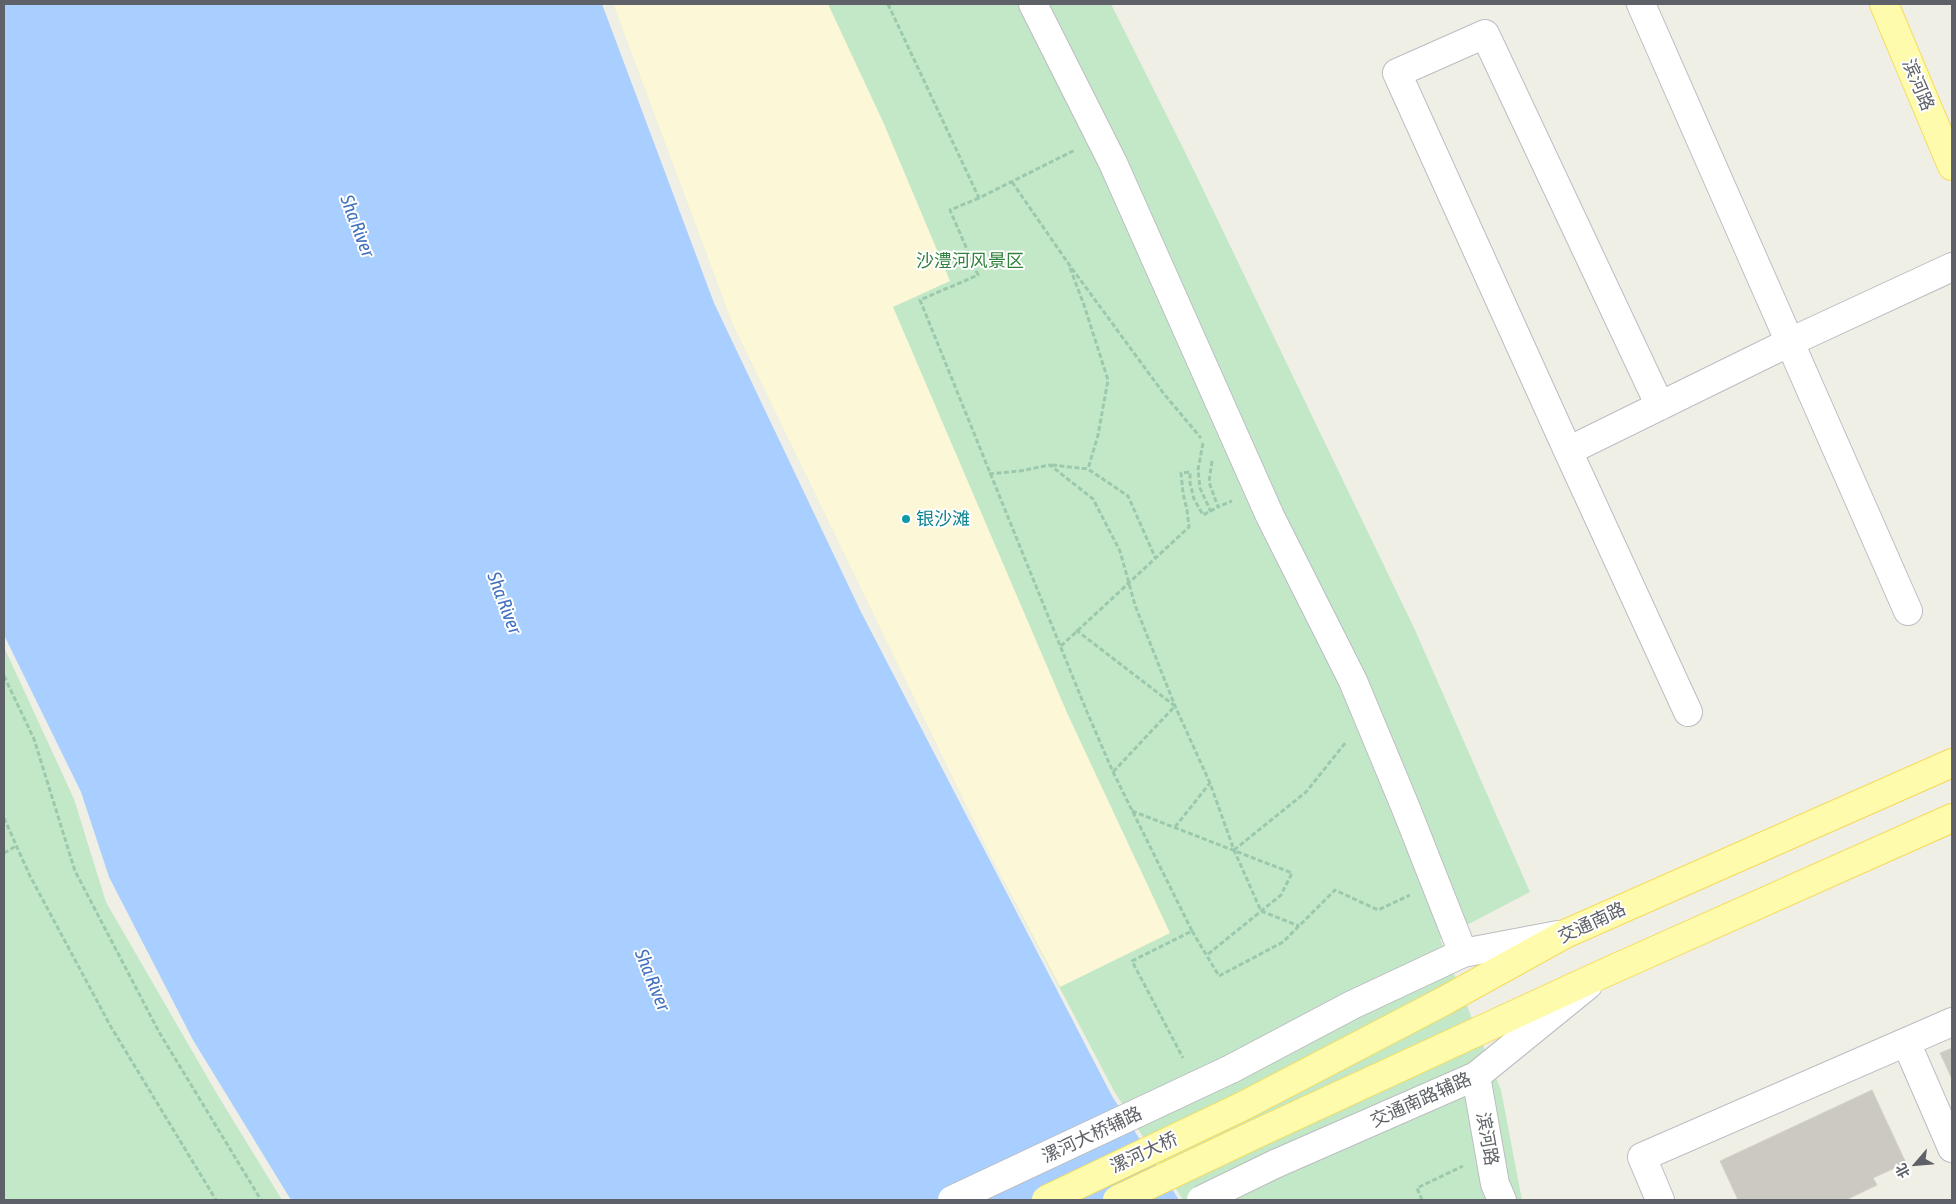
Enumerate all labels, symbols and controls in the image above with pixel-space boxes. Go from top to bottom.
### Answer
street label: 滨河路 [1898,56,1938,114]
water label: Sha River [335,192,379,260]
park label: 沙澧河风景区 [916,250,1024,272]
place label: 银沙滩 [916,508,970,530]
marker: 银沙滩 [900,513,912,525]
water label: Sha River [482,569,526,637]
street label: 交通南路 [1555,898,1629,948]
water label: Sha River [629,946,675,1014]
street label: 交通南路辅路 [1367,1068,1475,1132]
street label: 漯河大桥辅路 [1038,1102,1146,1168]
street label: 滨河路 [1472,1111,1502,1167]
street label: 漯河大桥 [1107,1128,1181,1178]
north arrow [1891,1139,1941,1189]
text: 北 [1892,1161,1913,1181]

